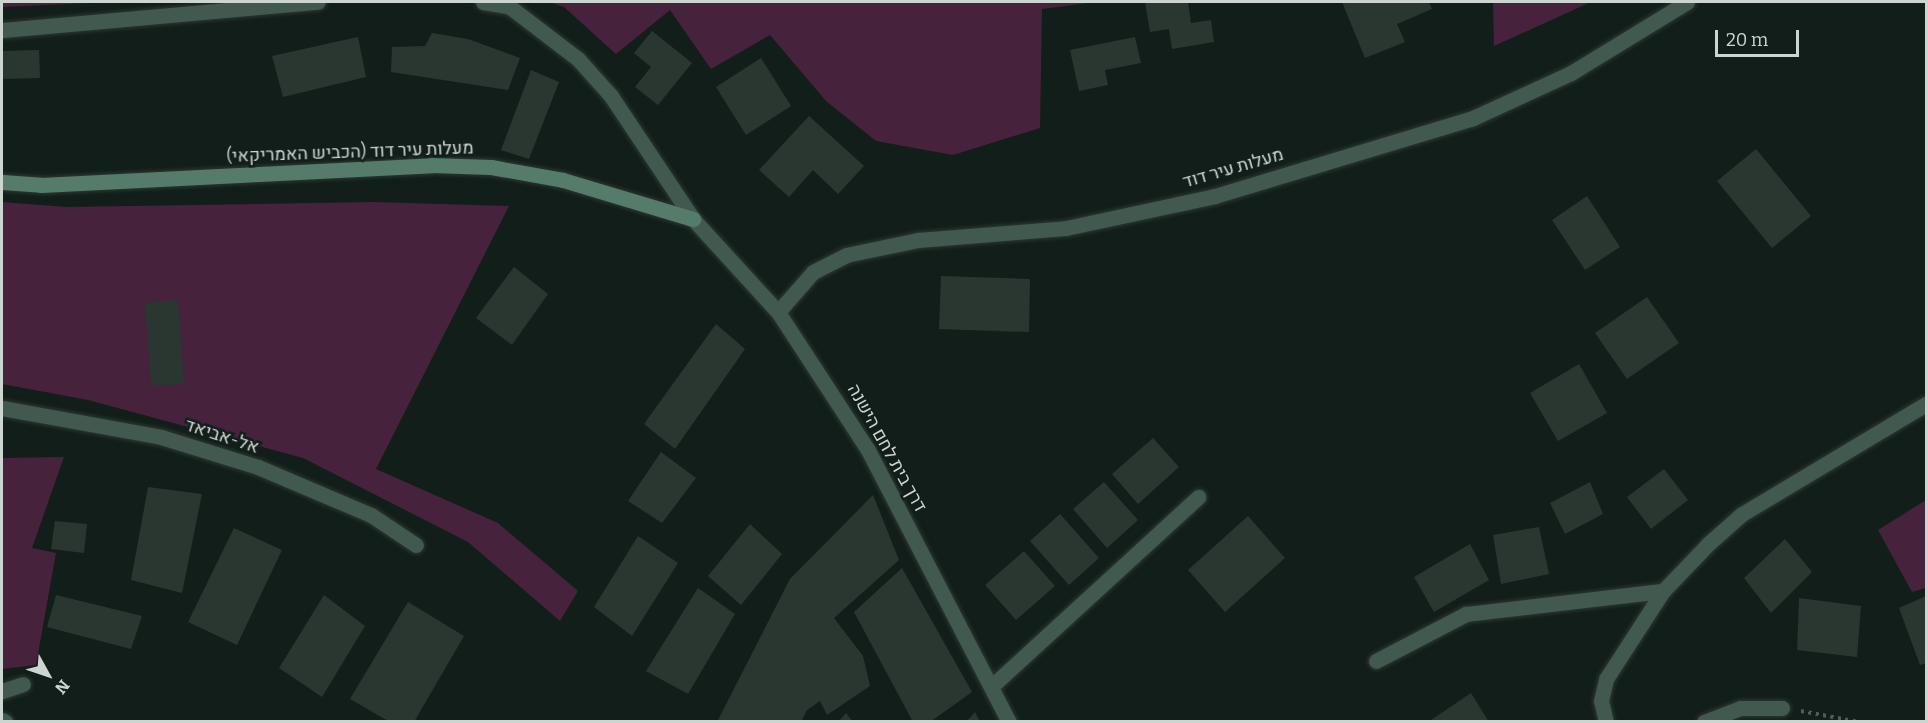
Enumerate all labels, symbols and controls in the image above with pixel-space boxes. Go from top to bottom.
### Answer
scale bar [1718,18,1802,56]
text: 20 m [1726,29,1768,51]
street label: מעלות עיר דוד (הכביש האמריקאי) [226,137,474,167]
street label: מעלות עיר דוד [1180,143,1286,193]
street label: דרך בית לחם הישנה [843,380,931,516]
street label: אל-אביאד [182,414,262,458]
north arrow [18,645,78,705]
text: N [51,676,73,698]

